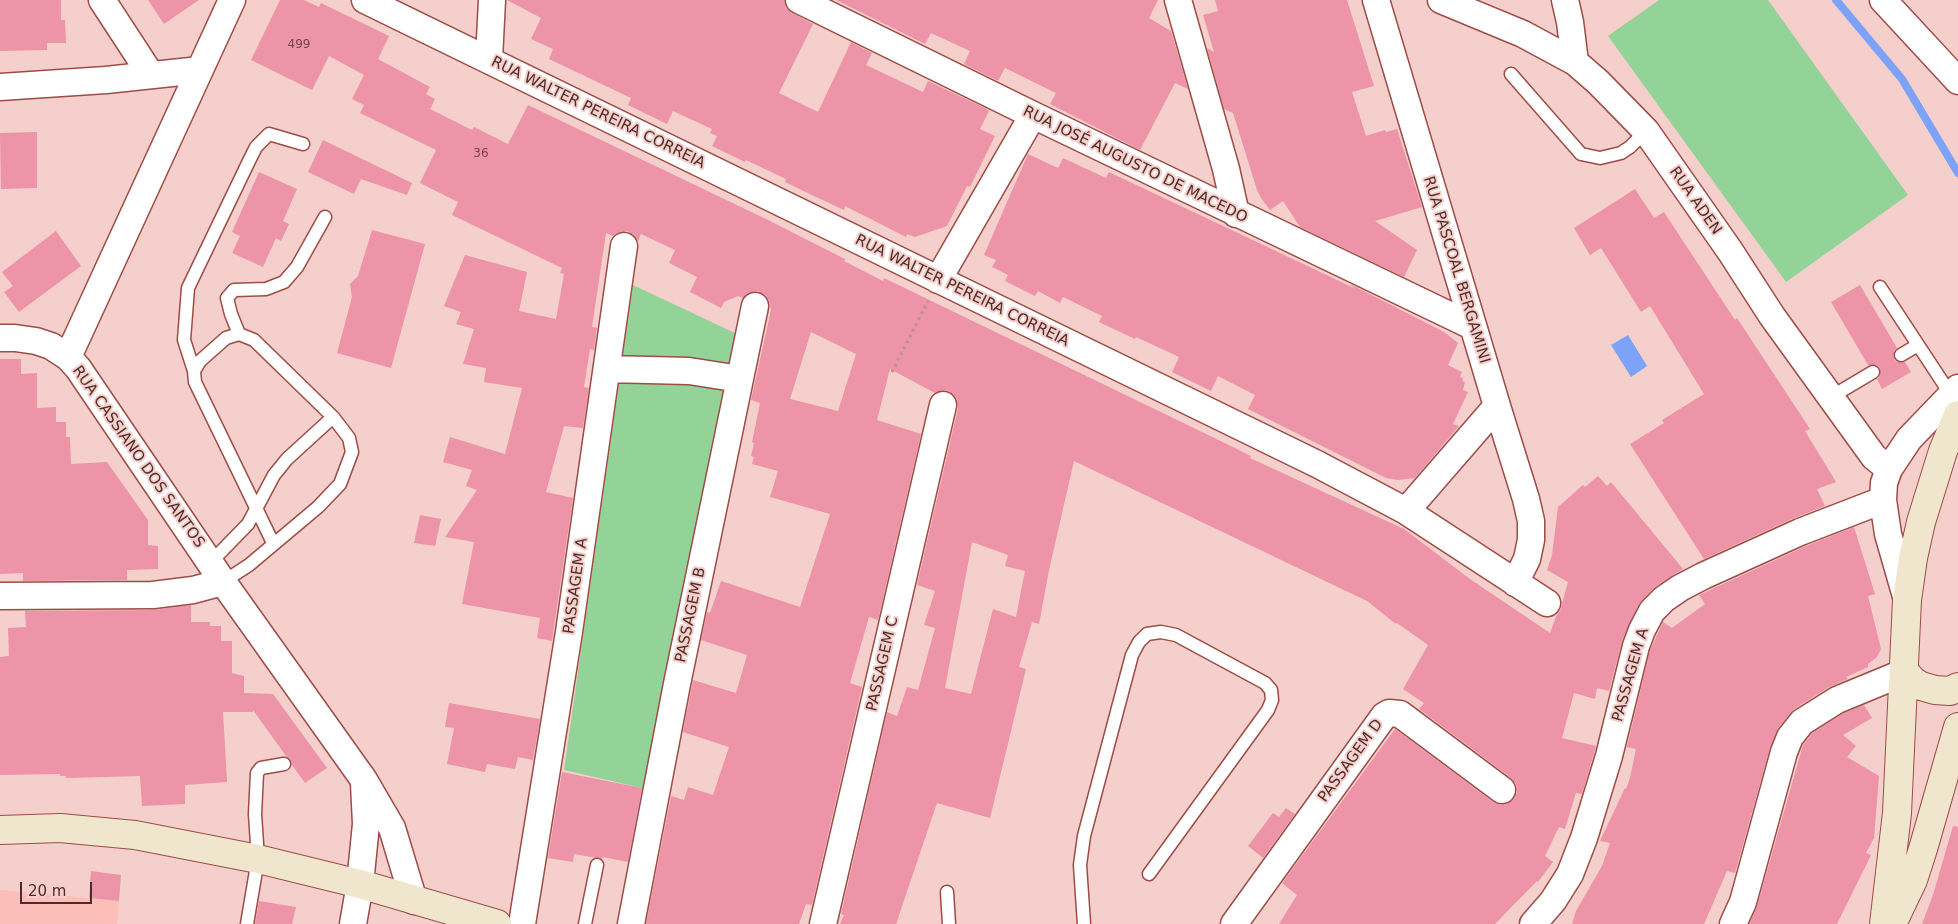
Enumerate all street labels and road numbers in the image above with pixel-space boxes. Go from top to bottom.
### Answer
street label: RUA WALTER PEREIRA CORREIA [488,53,708,173]
street label: RUA JOSÉ AUGUSTO DE MACEDO [1020,103,1250,227]
street label: RUA ADEN [1665,164,1725,238]
street label: RUA PASCOAL BERGAMINI [1419,174,1493,366]
street label: RUA WALTER PEREIRA CORREIA [852,231,1072,351]
street label: RUA CASSIANO DOS SANTOS [68,363,208,551]
street label: PASSAGEM A [560,537,592,635]
street label: PASSAGEM B [672,566,710,664]
street label: PASSAGEM C [863,615,903,713]
street label: PASSAGEM A [1609,626,1653,724]
street label: PASSAGEM D [1315,716,1387,806]

